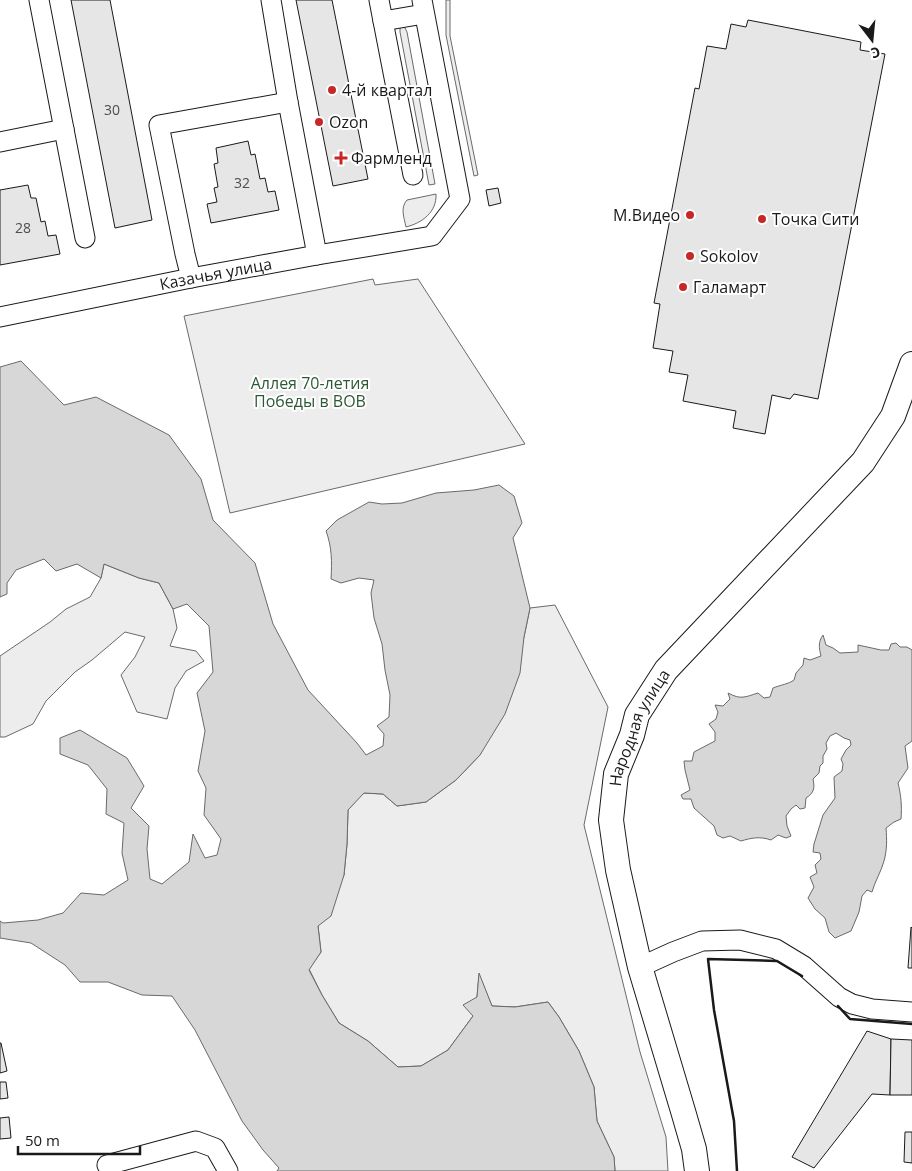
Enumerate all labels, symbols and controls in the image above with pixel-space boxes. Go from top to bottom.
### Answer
north arrow [847,15,897,65]
text: С [869,43,883,63]
place label: 4-й квартал [342,79,432,101]
marker: 4-й квартал [326,84,338,96]
house number: 30 [104,100,120,119]
place label: Ozon [329,111,368,133]
marker: Ozon [313,116,325,128]
place label: Фармленд [351,147,432,169]
marker: Фармленд [335,152,347,164]
house number: 32 [234,173,250,192]
place label: М.Видео [613,204,680,226]
place label: Точка Сити [772,208,859,230]
marker: М.Видео [684,209,696,221]
marker: Точка Сити [756,213,768,225]
house number: 28 [15,218,31,237]
place label: Sokolov [700,245,758,267]
marker: Sokolov [684,250,696,262]
street label: Казачья улица [158,252,274,295]
place label: Галамарт [693,276,767,298]
marker: Галамарт [677,281,689,293]
park label: Аллея 70-летия Победы в ВОВ [251,372,369,412]
street label: Народная улица [604,665,675,787]
scale bar [18,1124,140,1156]
text: 50 m [25,1130,60,1150]

